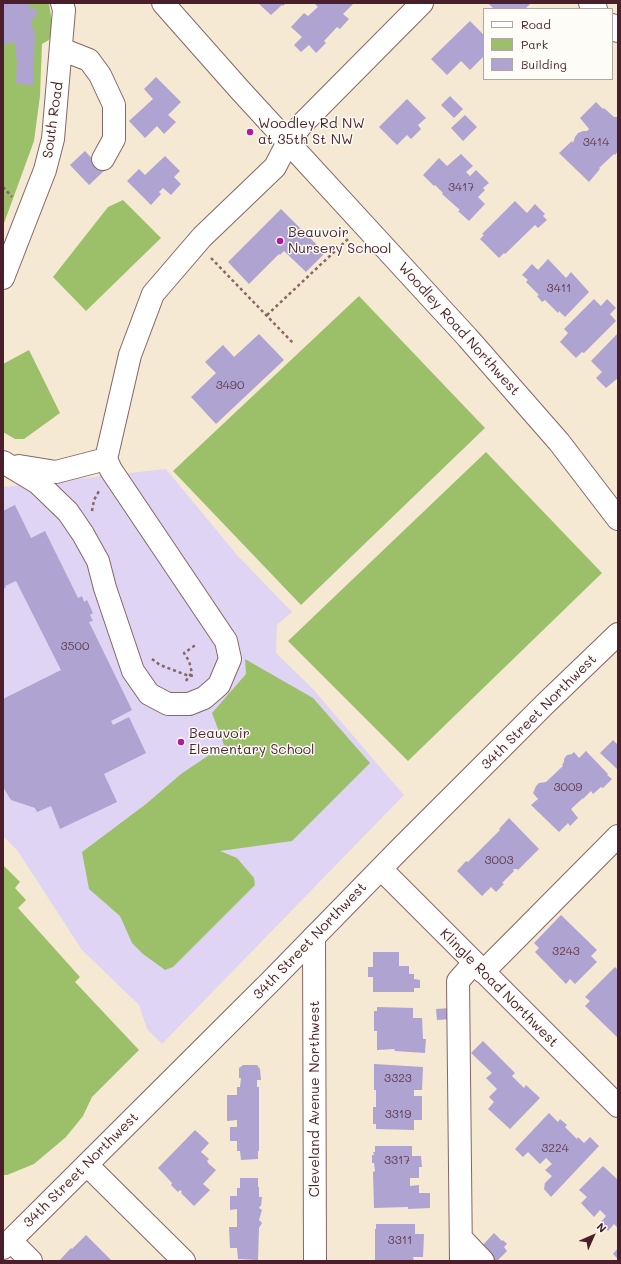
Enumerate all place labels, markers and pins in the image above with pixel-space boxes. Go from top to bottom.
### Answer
place label: Woodley Rd NW at 35th St NW [258,116,365,148]
marker: Woodley Rd NW at 35th St NW [245,127,255,137]
place label: Beauvoir Nursery School [288,225,391,258]
marker: Beauvoir Nursery School [275,236,285,246]
place label: Beauvoir Elementary School [189,726,315,758]
marker: Beauvoir Elementary School [176,737,186,747]

